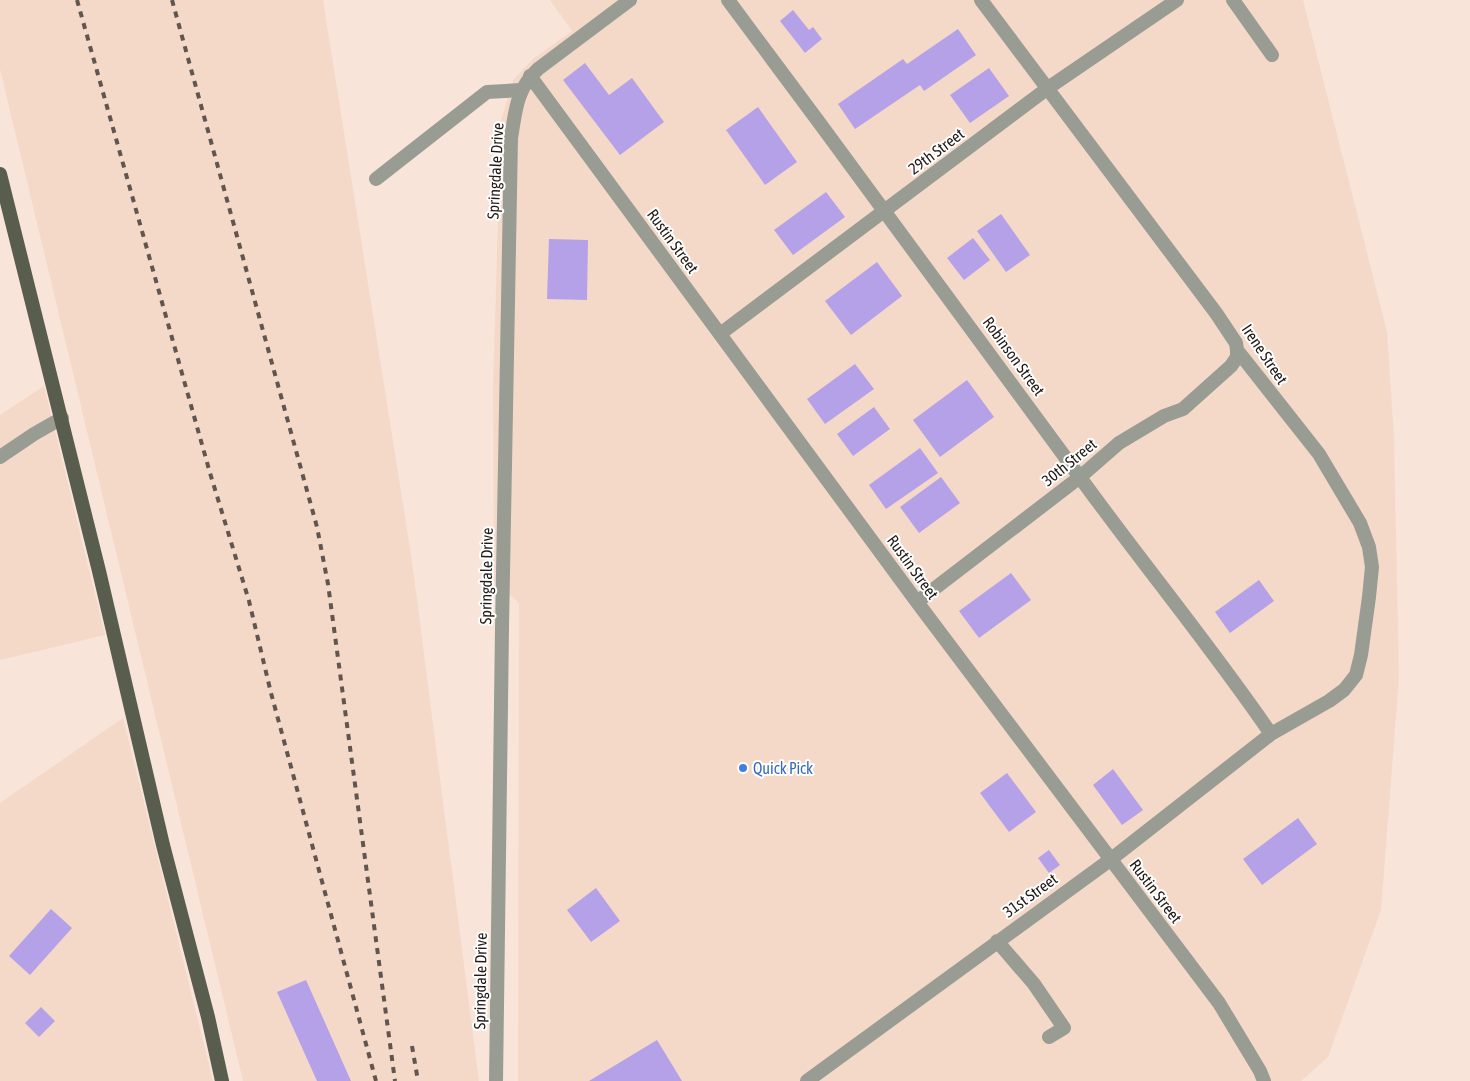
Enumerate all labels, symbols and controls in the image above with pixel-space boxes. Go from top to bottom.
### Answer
street label: Springdale Drive [483,122,508,220]
street label: 29th Street [905,124,968,178]
street label: Rustin Street [644,205,702,277]
street label: Robinson Street [979,313,1049,399]
street label: Irene Street [1238,321,1292,388]
street label: 30th Street [1038,434,1100,489]
street label: Springdale Drive [476,528,497,624]
street label: Rustin Street [884,531,942,603]
place label: Quick Pick [753,759,813,777]
marker: Quick Pick [737,762,749,774]
street label: Rustin Street [1126,856,1186,927]
street label: 31st Street [999,869,1061,921]
street label: Springdale Drive [470,933,491,1029]

